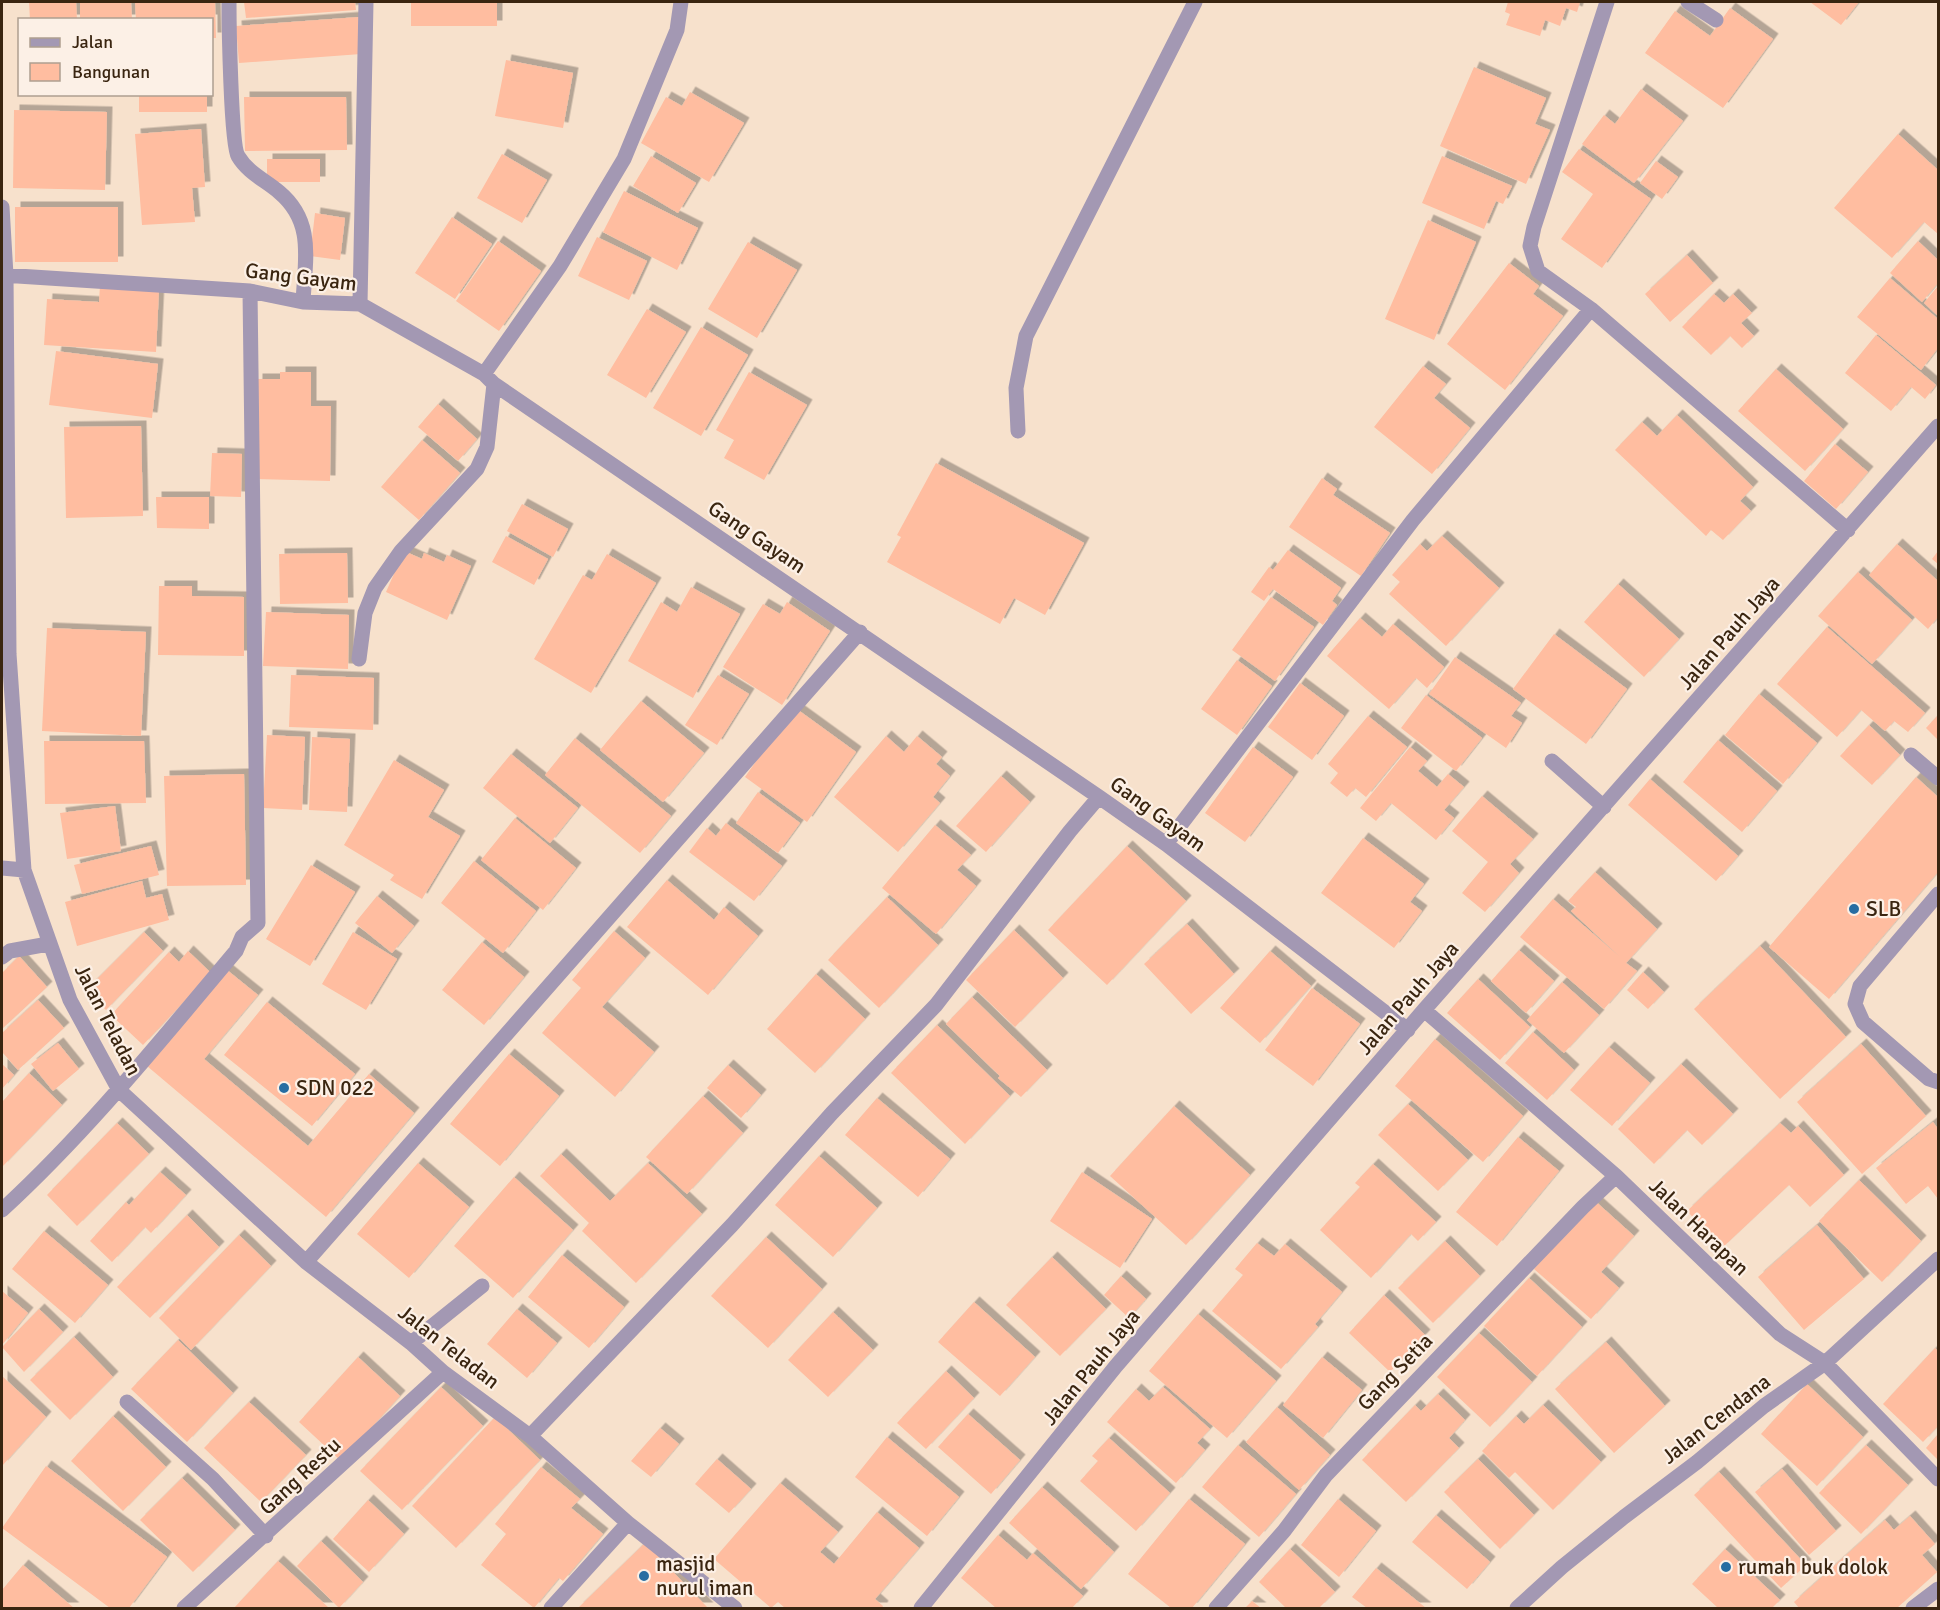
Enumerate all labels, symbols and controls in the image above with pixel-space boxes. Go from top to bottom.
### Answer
legend [18,18,213,96]
text: Jalan [72,31,113,53]
text: Bangunan [72,61,150,83]
street label: Gang Gayam [244,257,358,297]
street label: Gang Gayam [703,495,811,579]
street label: Jalan Pauh Jaya [1673,571,1785,695]
street label: Gang Gayam [1105,771,1211,857]
place label: SLB [1866,896,1901,922]
marker: SLB [1847,902,1861,916]
street label: Jalan Pauh Jaya [1352,936,1464,1060]
street label: Jalan Teladan [69,960,147,1080]
place label: SDN 022 [296,1075,374,1101]
marker: SDN 022 [277,1081,291,1095]
street label: Jalan Harapan [1644,1173,1754,1281]
street label: Jalan Teladan [393,1299,505,1395]
street label: Jalan Pauh Jaya [1036,1304,1146,1430]
street label: Gang Setia [1352,1328,1438,1416]
street label: Jalan Cendana [1656,1368,1776,1470]
street label: Gang Restu [254,1432,346,1520]
place label: masjid nurul iman [656,1551,753,1601]
place label: rumah buk dolok [1738,1554,1888,1580]
marker: rumah buk dolok [1719,1560,1733,1574]
marker: masjid nurul iman [637,1569,651,1583]

